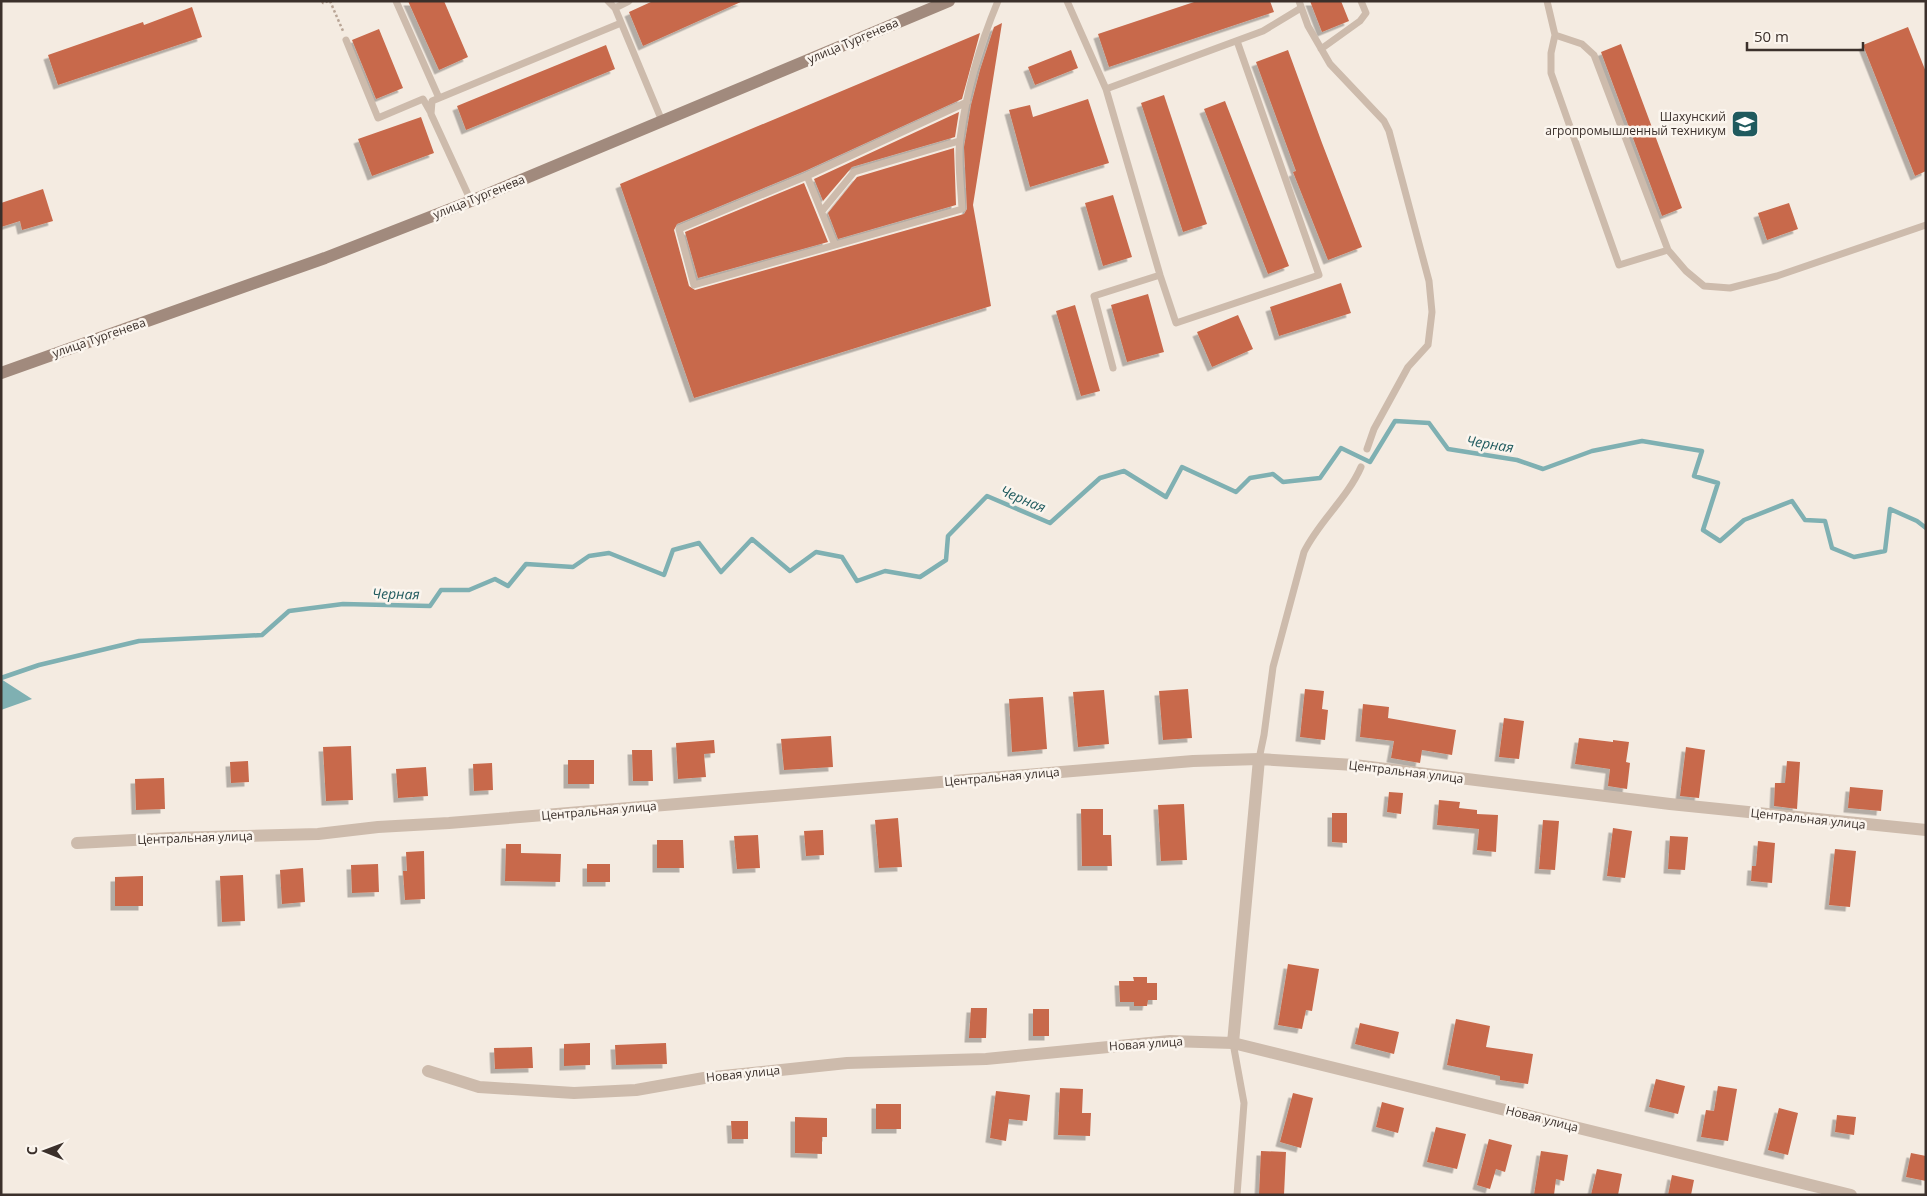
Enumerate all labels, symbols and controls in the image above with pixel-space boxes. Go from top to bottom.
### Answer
street label: улица Тургенева [805,14,901,67]
scale bar [1747,20,1863,52]
text: 50 m [1754,26,1789,46]
place label: Шахунский агропромышленный техникум [1545,108,1726,139]
school or university icon: Шахунский агропромышленный техникум [1730,109,1760,139]
street label: улица Тургенева [430,170,527,223]
street label: улица Тургенева [50,314,148,361]
water label: Черная [1465,430,1515,457]
water label: Черная [998,480,1049,517]
water label: Черная [372,584,420,603]
street label: Центральная улица [1348,756,1464,787]
street label: Центральная улица [944,763,1060,790]
street label: Центральная улица [541,797,657,824]
street label: Центральная улица [1750,804,1866,833]
street label: Центральная улица [137,827,253,848]
street label: Новая улица [1108,1032,1184,1055]
street label: Новая улица [705,1061,781,1086]
street label: Новая улица [1504,1101,1580,1136]
north arrow [20,1126,70,1176]
text: С [22,1146,41,1155]

